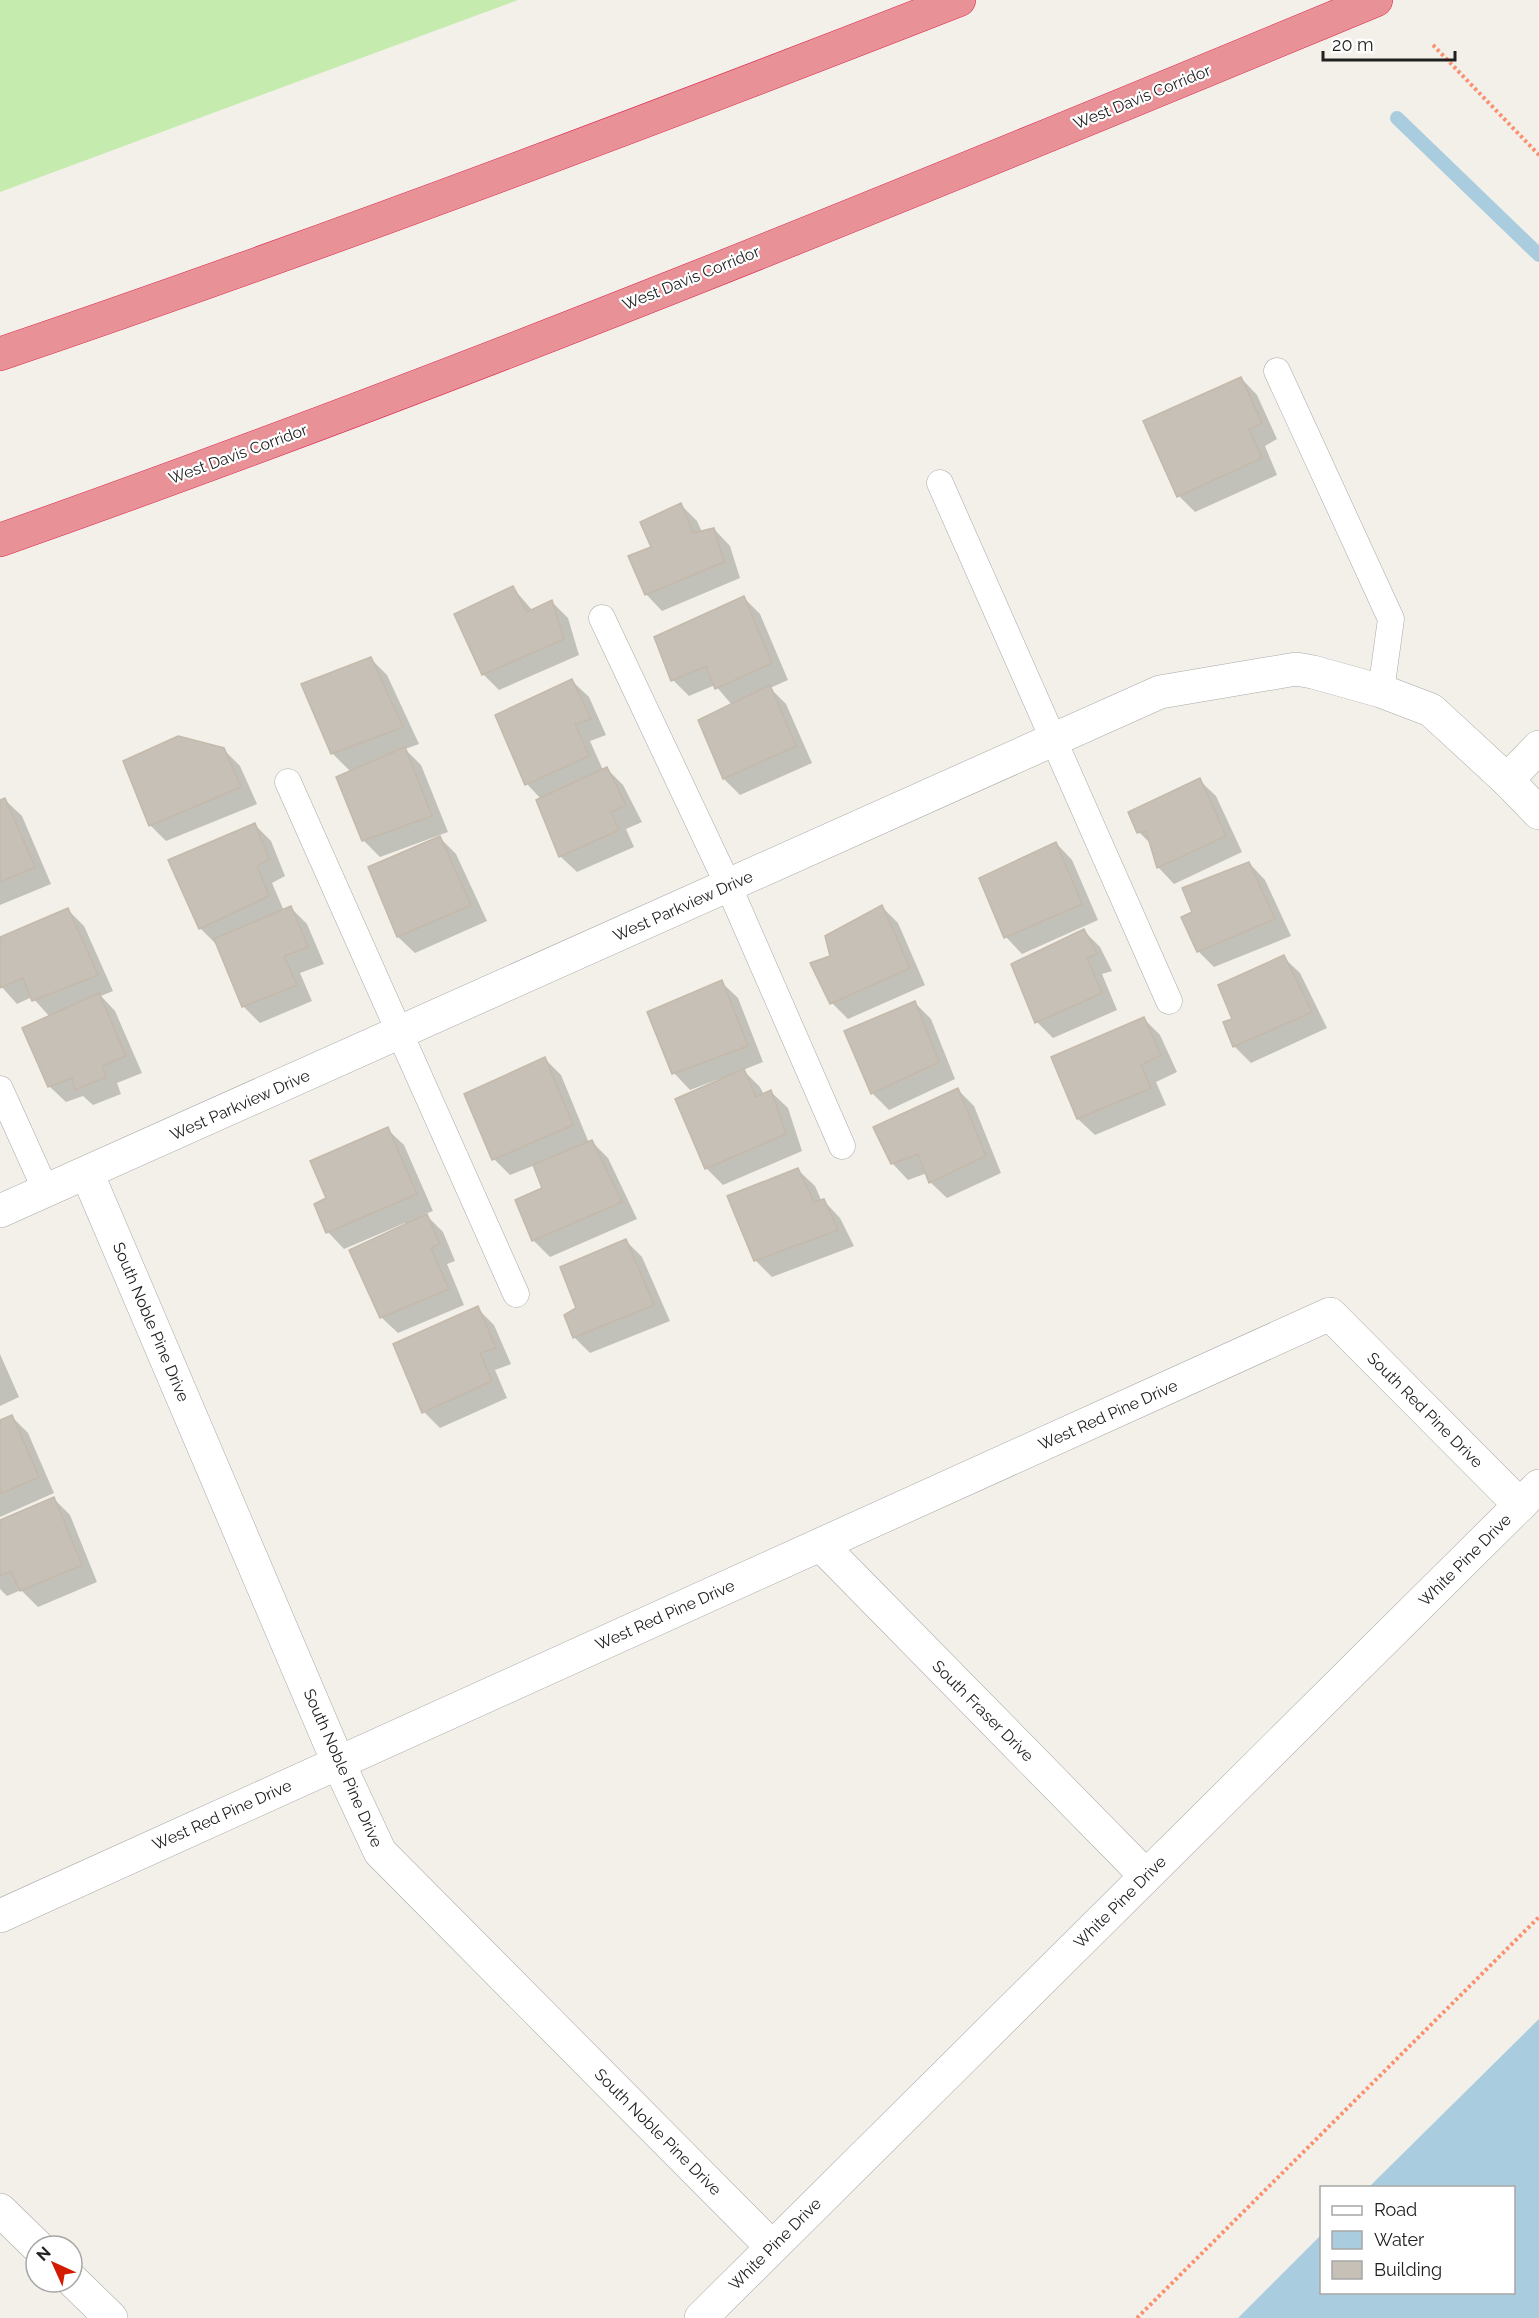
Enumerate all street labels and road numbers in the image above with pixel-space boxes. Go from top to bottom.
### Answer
street label: West Davis Corridor [1071,61,1214,133]
street label: West Davis Corridor [620,242,763,314]
street label: West Davis Corridor [166,420,310,488]
street label: West Parkview Drive [610,867,756,945]
street label: West Parkview Drive [167,1066,313,1144]
street label: South Noble Pine Drive [109,1239,193,1405]
street label: South Red Pine Drive [1363,1348,1487,1472]
street label: West Red Pine Drive [1035,1376,1181,1454]
street label: White Pine Drive [1415,1510,1515,1610]
street label: West Red Pine Drive [592,1576,738,1654]
street label: South Fraser Drive [928,1656,1038,1766]
street label: South Noble Pine Drive [299,1686,387,1850]
street label: West Red Pine Drive [149,1776,295,1854]
street label: White Pine Drive [1070,1852,1170,1952]
street label: South Noble Pine Drive [591,2065,725,2199]
street label: White Pine Drive [725,2194,825,2294]

